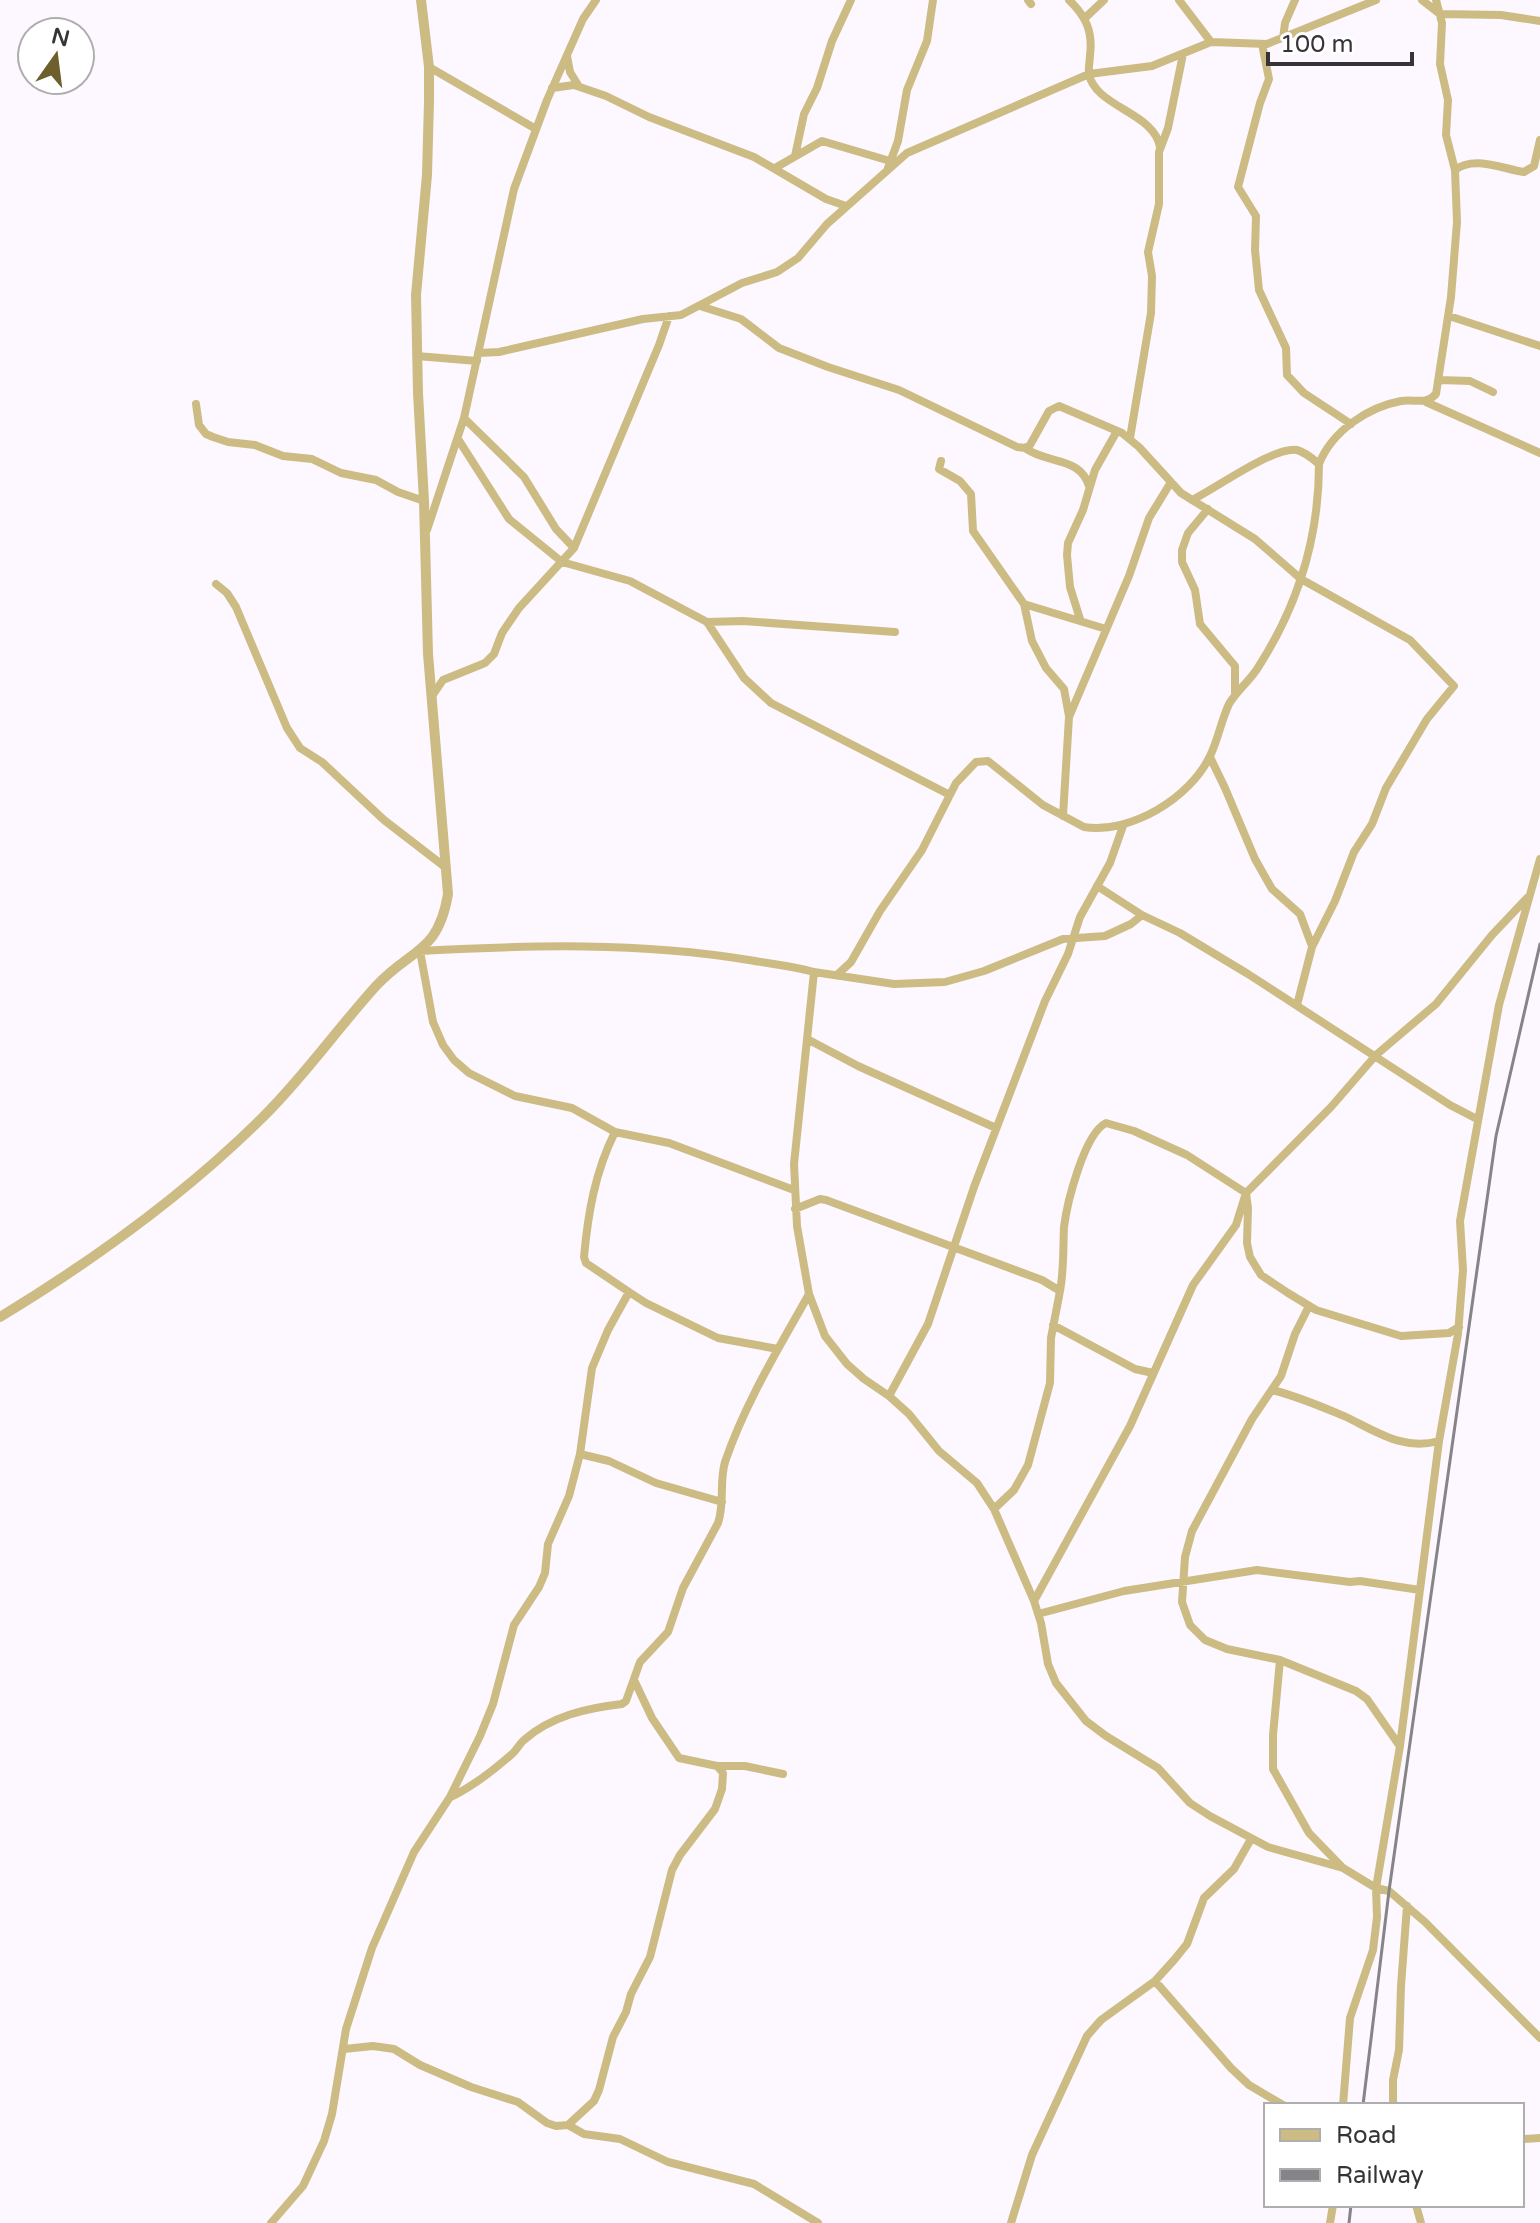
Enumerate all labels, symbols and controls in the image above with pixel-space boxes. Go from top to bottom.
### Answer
north arrow [16,16,96,96]
scale bar [1268,16,1412,66]
text: N [49,23,72,52]
text: 100 m [1280,30,1354,59]
legend [1264,2103,1524,2207]
text: Road [1336,2121,1396,2150]
text: Railway [1336,2161,1424,2190]

